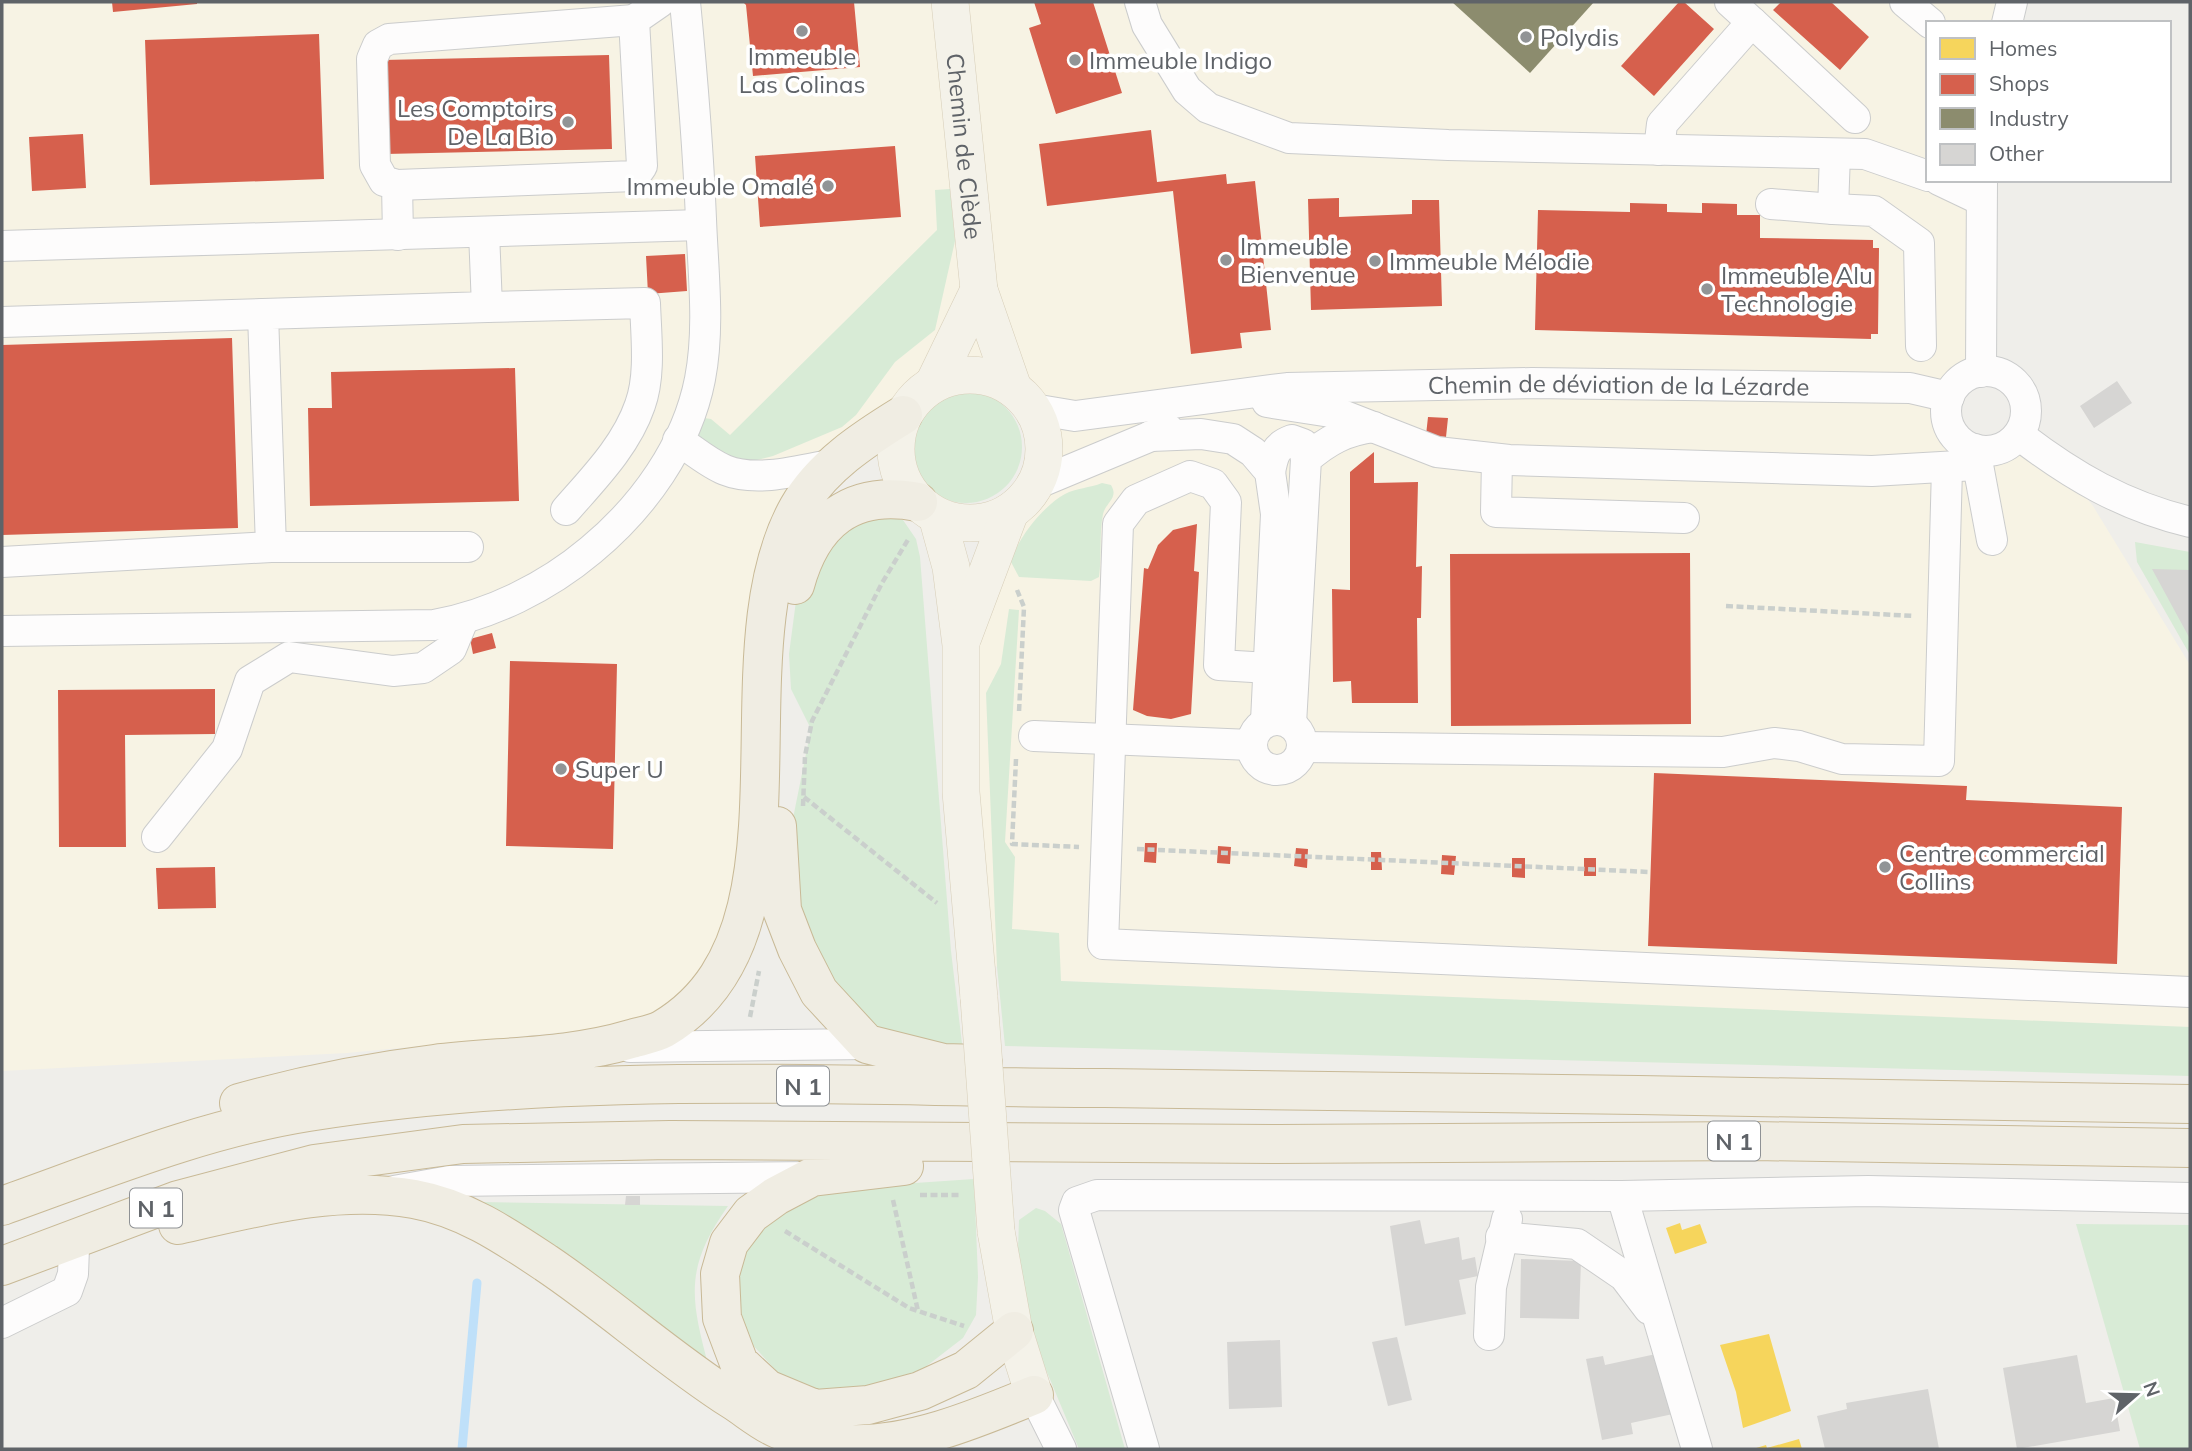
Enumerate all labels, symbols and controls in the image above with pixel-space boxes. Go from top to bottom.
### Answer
legend [1926,21,2171,182]
place label: Polydis [1540,22,1619,52]
marker: Immeuble Las Colinas [794,23,810,39]
marker: Polydis [1518,29,1534,45]
text: Homes [1989,35,2057,61]
place label: Immeuble Las Colinas [739,41,865,99]
place label: Immeuble Indigo [1089,45,1272,75]
street label: Chemin de Clède [940,52,989,241]
marker: Immeuble Indigo [1067,52,1083,68]
text: Shops [1989,70,2049,96]
place label: Les Comptoirs De La Bio [397,93,554,151]
text: Industry [1989,105,2069,131]
marker: Les Comptoirs De La Bio [560,114,576,130]
text: Other [1989,140,2044,166]
place label: Immeuble Omalé [627,171,814,201]
marker: Immeuble Omalé [820,178,836,194]
place label: Immeuble Bienvenue [1240,231,1356,289]
place label: Immeuble Mélodie [1389,246,1590,276]
marker: Immeuble Bienvenue [1218,252,1234,268]
marker: Immeuble Mélodie [1367,253,1383,269]
place label: Immeuble Alu Technologie [1721,260,1873,318]
marker: Immeuble Alu Technologie [1699,281,1715,297]
street label: Chemin de déviation de la Lézarde [1427,368,1810,402]
place label: Super U [575,754,664,784]
marker: Super U [553,761,569,777]
place label: Centre commercial Collins [1899,838,2105,896]
marker: Centre commercial Collins [1877,859,1893,875]
road number: N 1 [777,1066,829,1106]
road number: N 1 [1708,1122,1760,1160]
road number: N 1 [130,1189,182,1228]
north arrow [2101,1360,2171,1430]
text: N [2138,1378,2166,1400]

